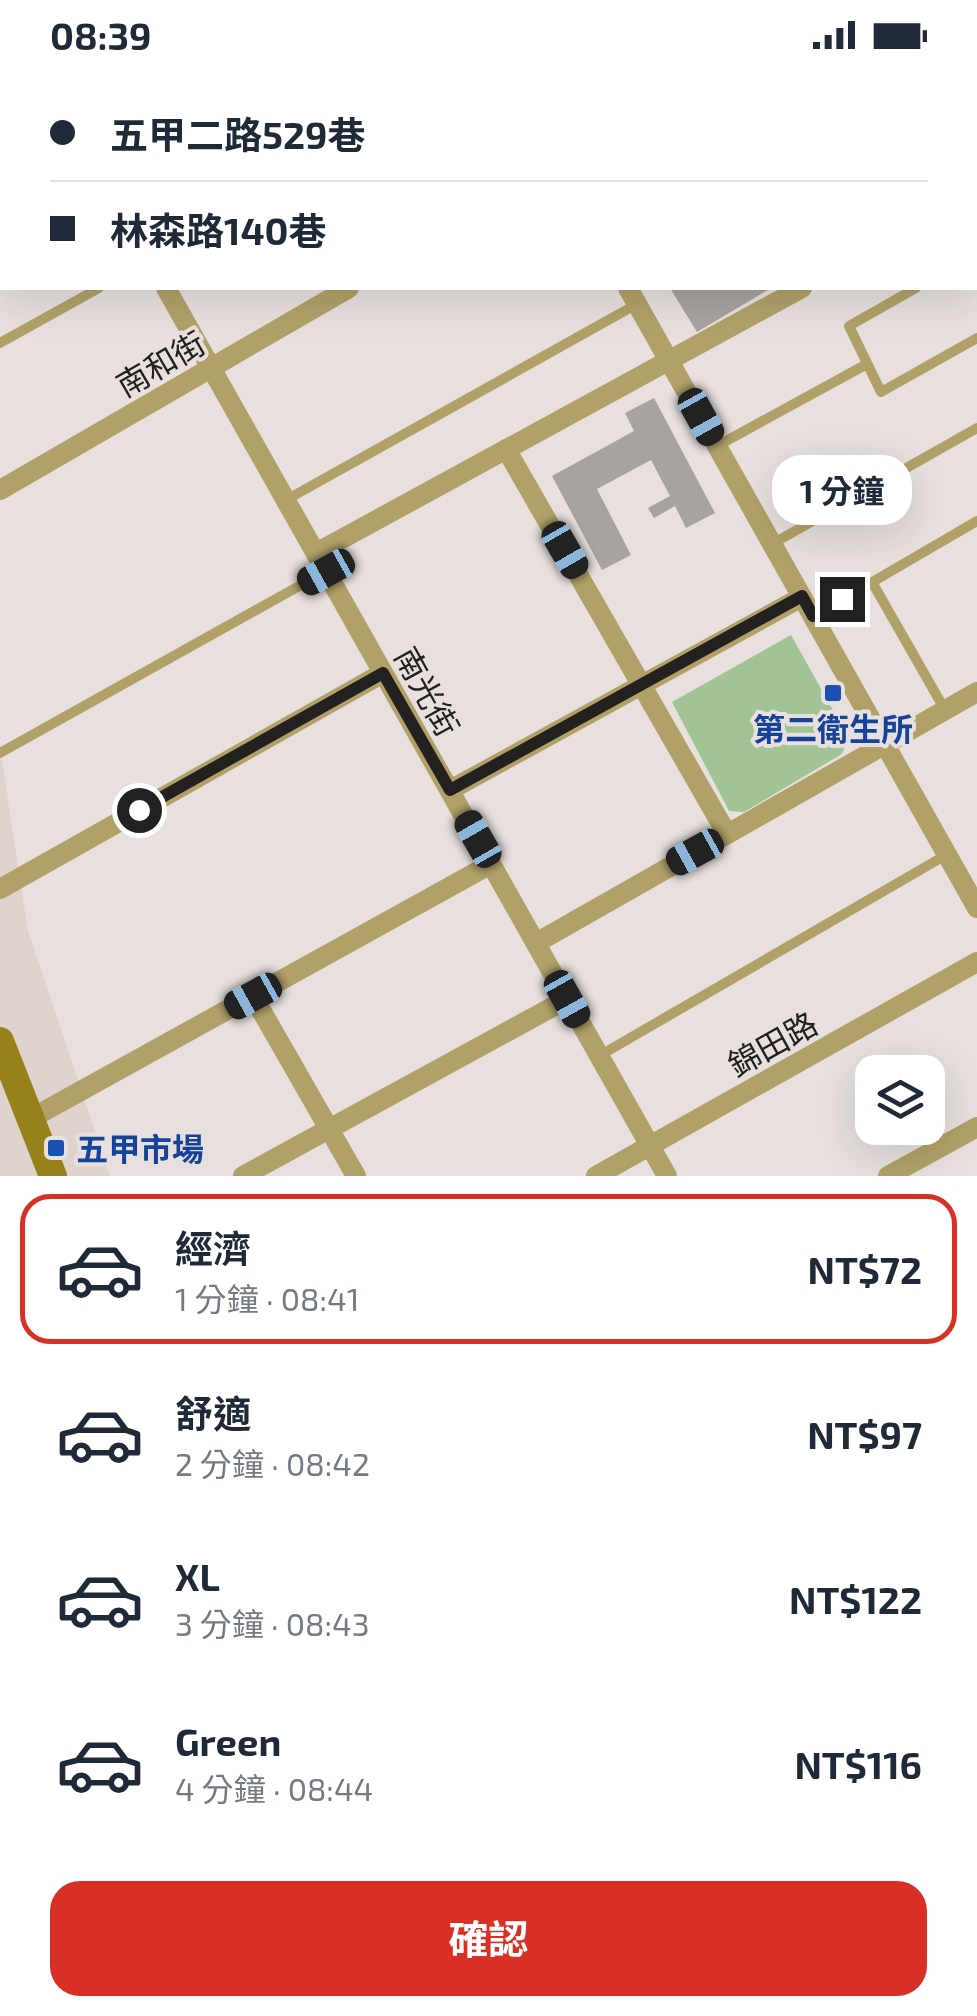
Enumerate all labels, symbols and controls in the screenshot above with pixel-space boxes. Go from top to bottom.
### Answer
text: 08:39 [50,12,151,58]
text: 五甲二路529巷 [110,111,365,157]
text: 林森路140巷 [110,207,327,253]
street label: 南和街 [109,323,211,403]
car [673,383,729,451]
callout: 1 分鐘 [772,454,912,524]
text: 1 分鐘 [800,471,884,509]
car [537,517,593,583]
car [292,544,360,600]
route end [820,577,865,622]
street label: 南光街 [388,640,468,742]
marker: 第二衛生所 [822,682,844,704]
place label: 第二衛生所 [753,709,913,747]
route start [117,788,162,833]
car [450,806,506,872]
car [661,824,729,880]
car [539,965,595,1033]
car [219,968,287,1024]
street label: 錦田路 [721,1003,823,1083]
map controls [855,1055,945,1145]
button: layers [855,1055,945,1145]
place label: 五甲市場 [76,1129,204,1167]
marker: 五甲市場 [45,1137,67,1159]
icon: car [55,1224,145,1314]
text: 經濟 [175,1225,251,1271]
text: NT$72 [808,1246,922,1292]
text: 1 分鐘 · 08:41 [175,1279,359,1317]
icon: car [55,1389,145,1479]
text: 舒適 [175,1390,251,1436]
text: NT$97 [807,1411,922,1457]
text: 2 分鐘 · 08:42 [175,1444,370,1482]
text: XL [175,1553,220,1599]
icon: car [55,1554,145,1644]
text: NT$122 [789,1576,922,1622]
text: 3 分鐘 · 08:43 [175,1604,370,1642]
text: Green [175,1718,281,1764]
icon: car [55,1719,145,1809]
text: NT$116 [794,1741,922,1787]
text: 4 分鐘 · 08:44 [175,1769,373,1807]
button: 確認 [50,1881,927,1996]

